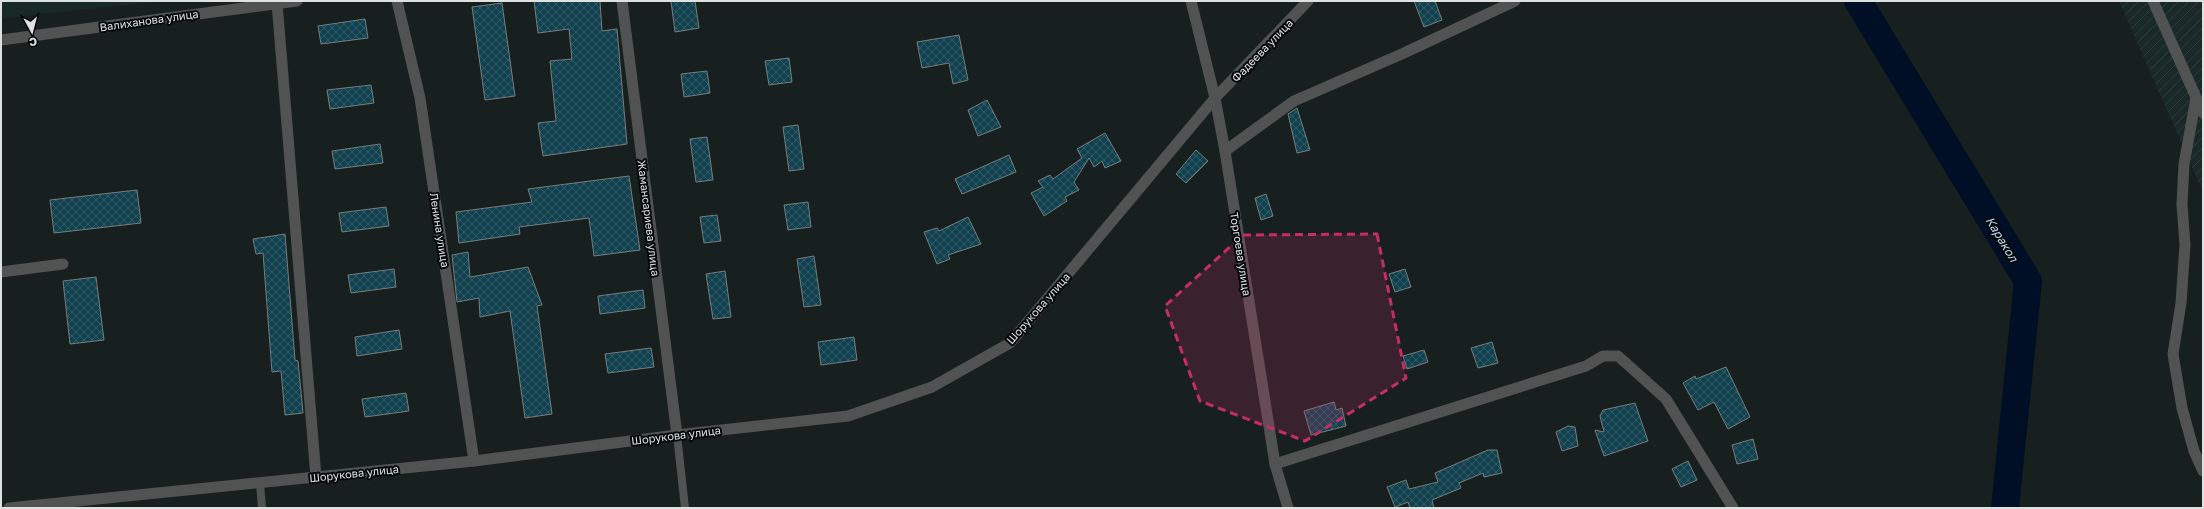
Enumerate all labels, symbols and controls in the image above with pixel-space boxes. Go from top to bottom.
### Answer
street label: Валиханова улица [99,7,199,33]
north arrow [12,12,52,52]
street label: Фадеева улица [1229,16,1295,84]
text: С [28,35,38,49]
street label: Жамансариева улица [635,159,663,277]
street label: Ленина улица [428,192,452,268]
street label: Торгоева улица [1228,211,1254,297]
water label: Каракол [1983,214,2022,265]
street label: Шорукова улица [1004,270,1072,346]
street label: Шорукова улица [630,423,722,447]
street label: Шорукова улица [309,462,399,484]

